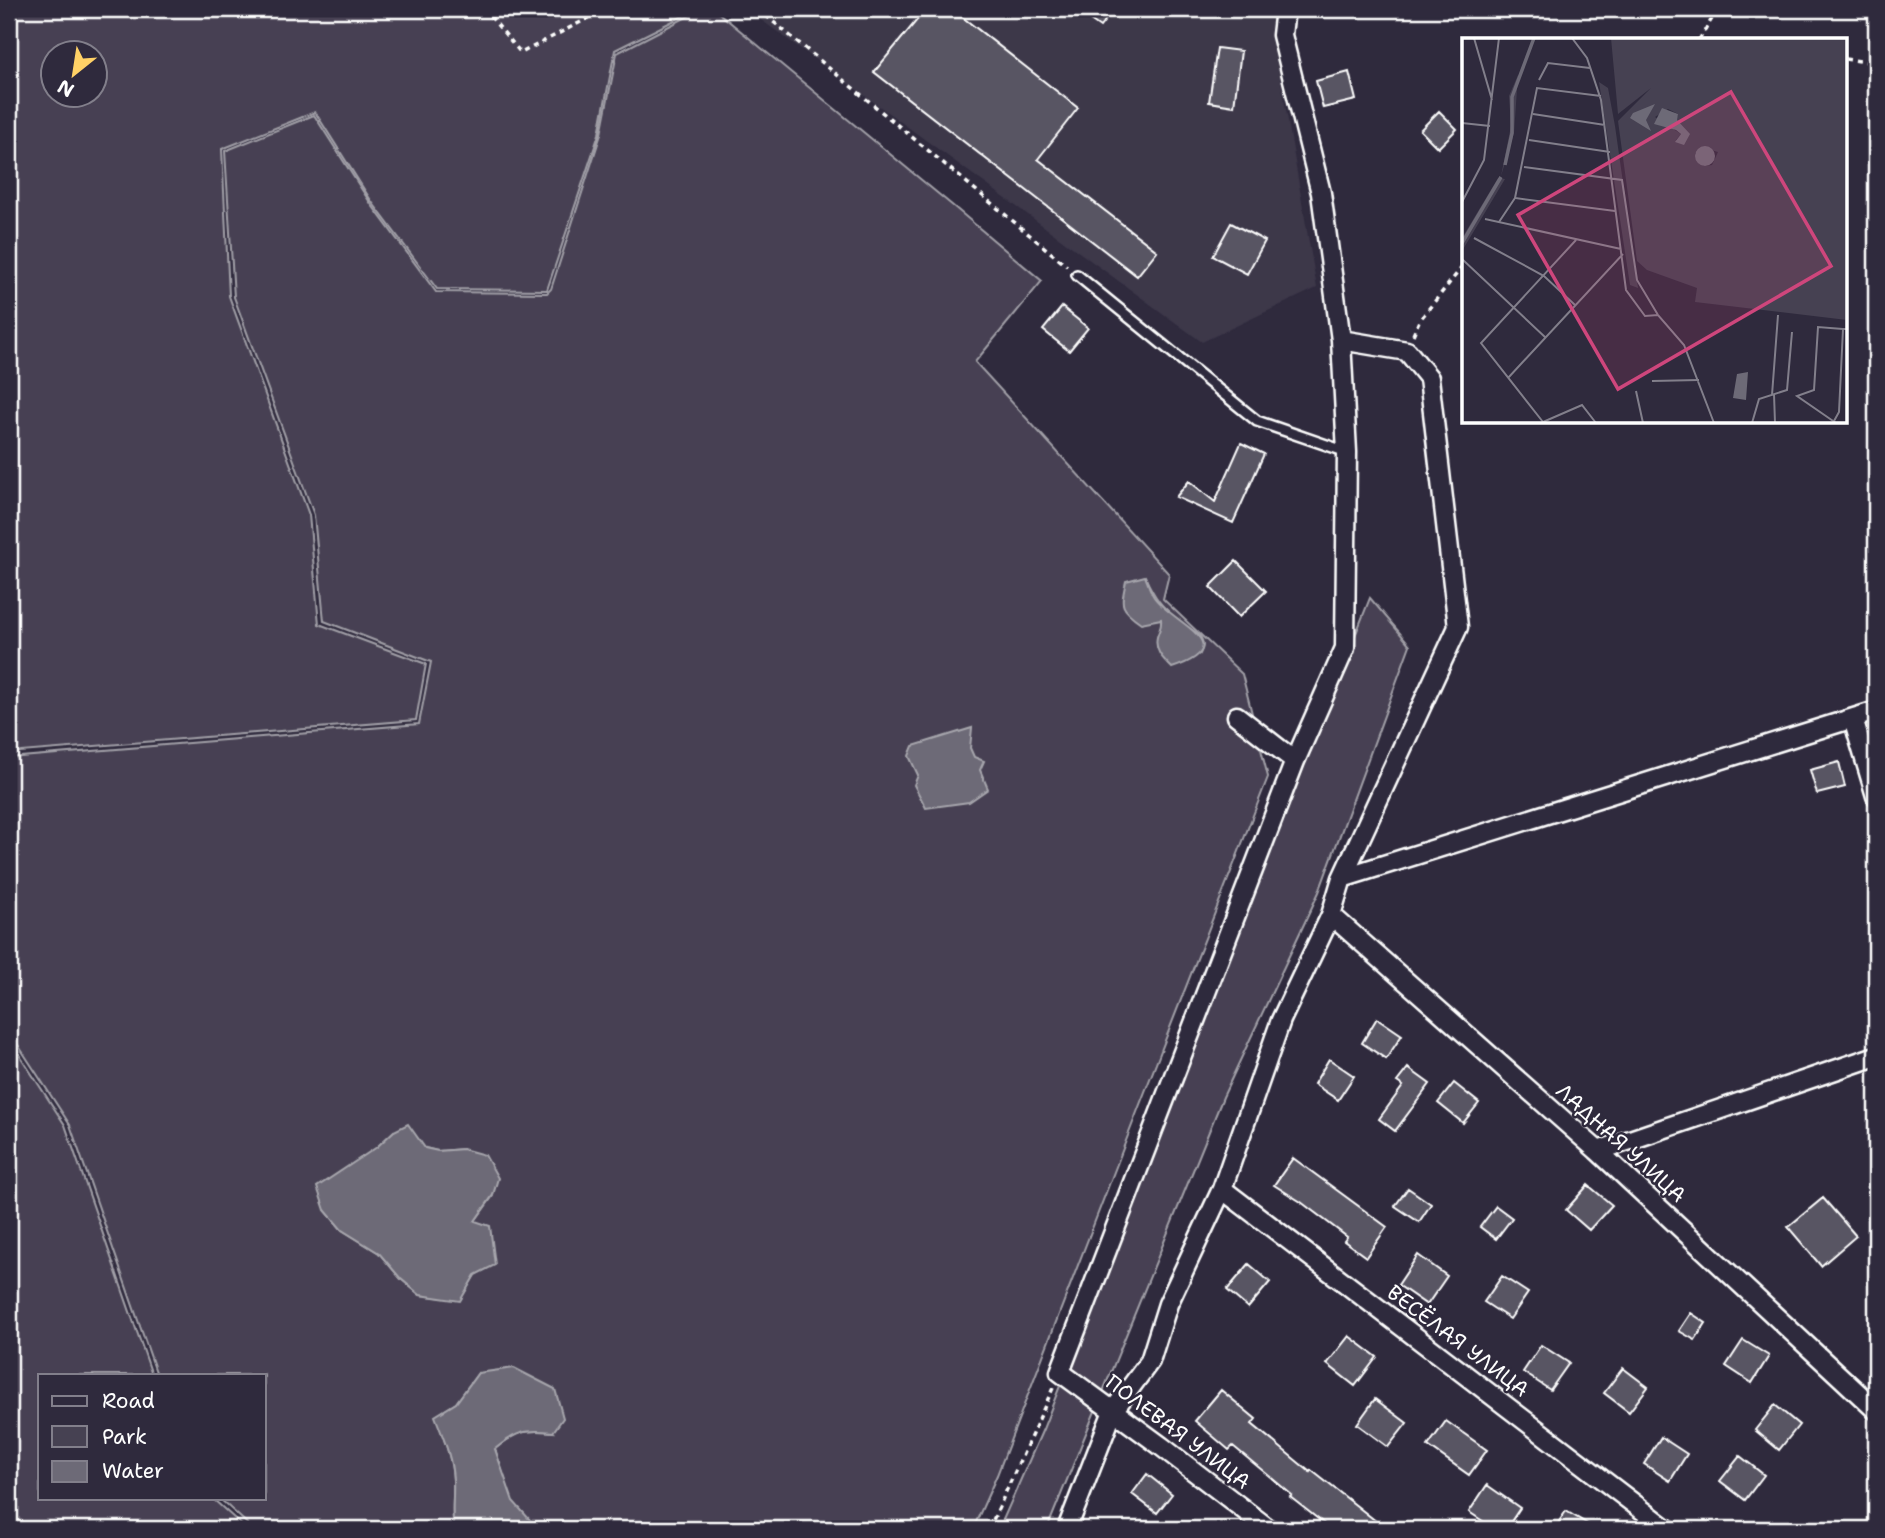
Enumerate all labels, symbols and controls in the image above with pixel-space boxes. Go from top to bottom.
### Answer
north arrow [38,38,108,108]
inset map [1462,38,1846,424]
text: N [53,74,79,103]
street label: ЛАДНАЯ УЛИЦА [1550,1077,1692,1209]
street label: ВЕСЁЛАЯ УЛИЦА [1381,1278,1535,1404]
street label: ПОЛЕВАЯ УЛИЦА [1100,1368,1256,1496]
legend [38,1374,266,1500]
text: Road [102,1387,155,1415]
text: Park [102,1423,147,1451]
text: Water [102,1457,164,1485]

